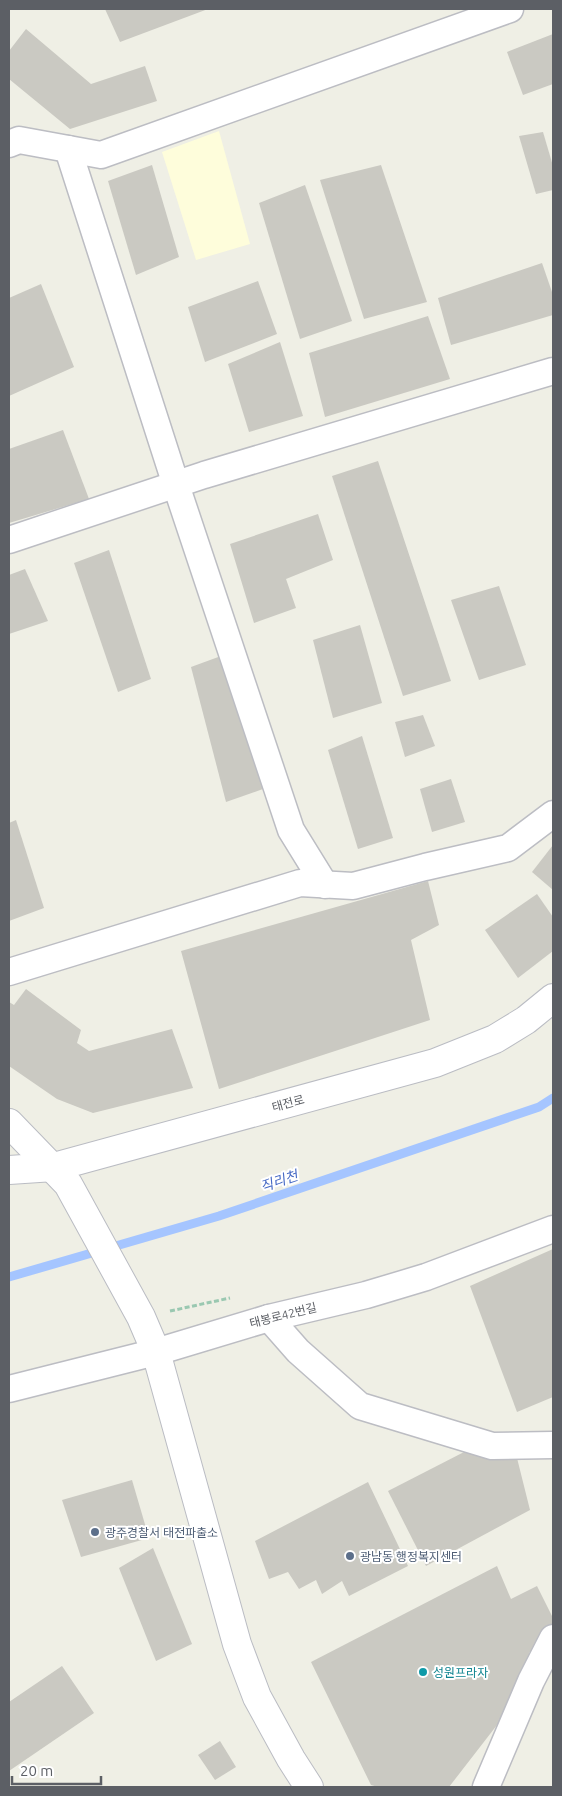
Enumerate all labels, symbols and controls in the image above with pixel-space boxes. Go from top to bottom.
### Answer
street label: 태전로 [270,1092,306,1114]
water label: 직리천 [258,1167,301,1195]
street label: 태봉로42번길 [248,1300,318,1330]
marker: 광주경찰서 태전파출소 [89,1526,101,1538]
place label: 광주경찰서 태전파출소 [105,1526,218,1539]
marker: 광남동 행정복지센터 [344,1550,356,1562]
place label: 광남동 행정복지센터 [360,1550,462,1563]
marker: 성원프라자 [417,1666,429,1678]
place label: 성원프라자 [433,1666,488,1679]
scale bar [12,1754,101,1786]
text: 20 m [20,1762,53,1779]

